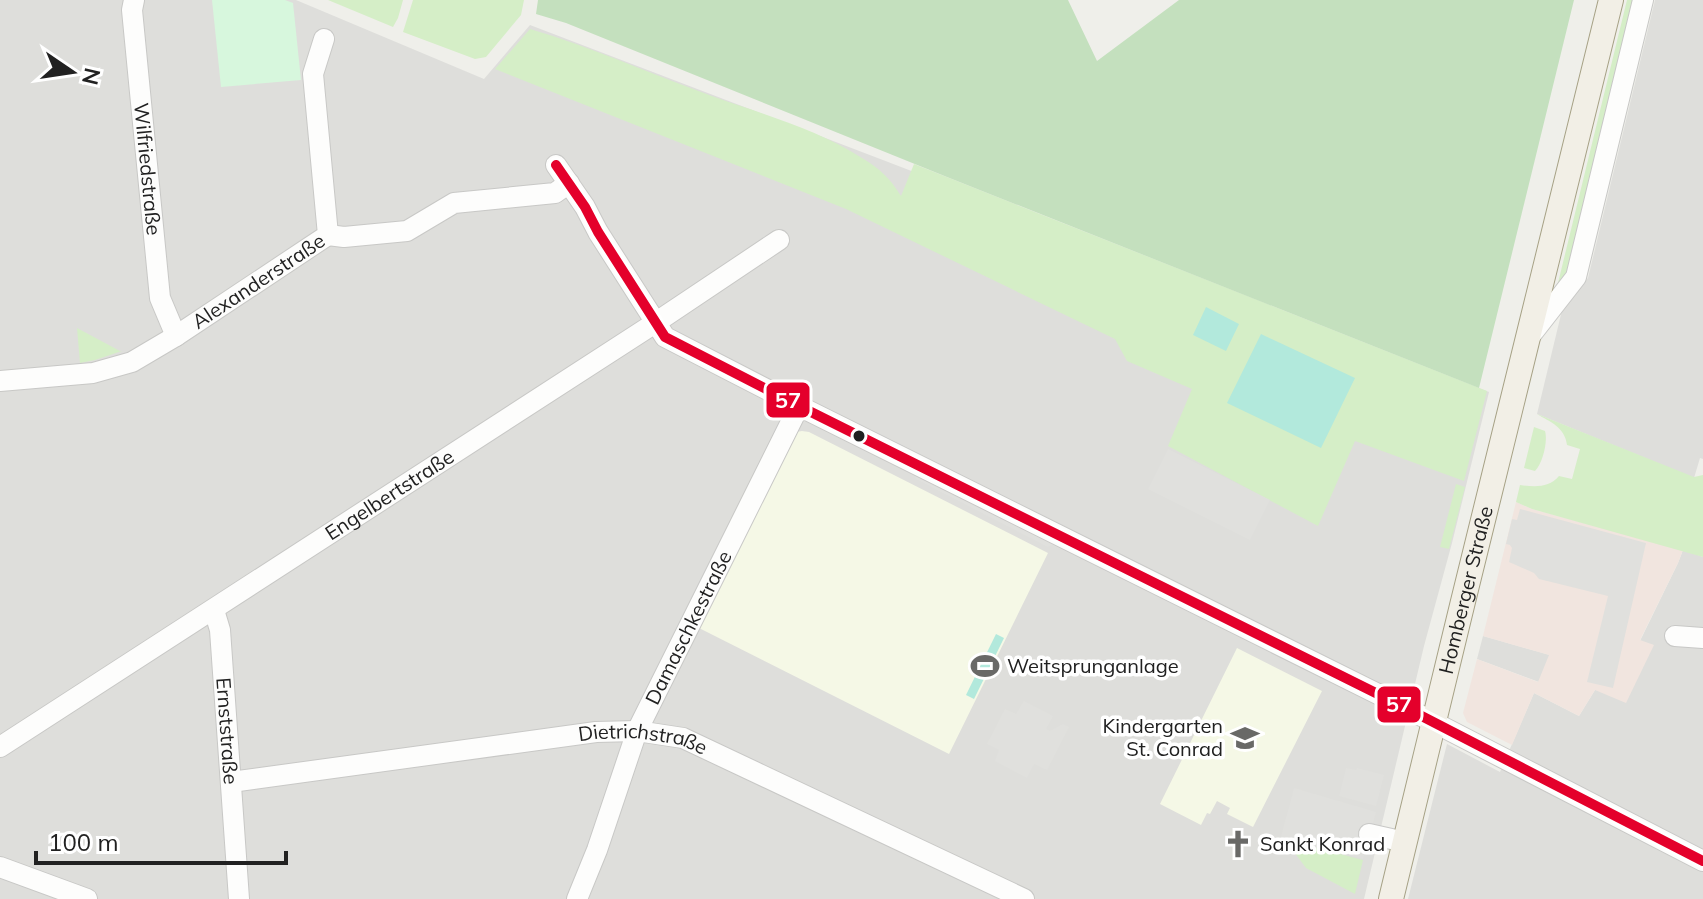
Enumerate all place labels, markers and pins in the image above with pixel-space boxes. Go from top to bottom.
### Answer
unlabelled marker [851,428,867,444]
sports icon: Weitsprunganlage [970,651,1000,681]
place label: Weitsprunganlage [1007,653,1179,678]
place label: Kindergarten St. Conrad [1102,713,1223,761]
school or university icon: Kindergarten St. Conrad [1230,723,1260,753]
church icon: Sankt Konrad [1223,829,1253,859]
place label: Sankt Konrad [1260,831,1385,856]

